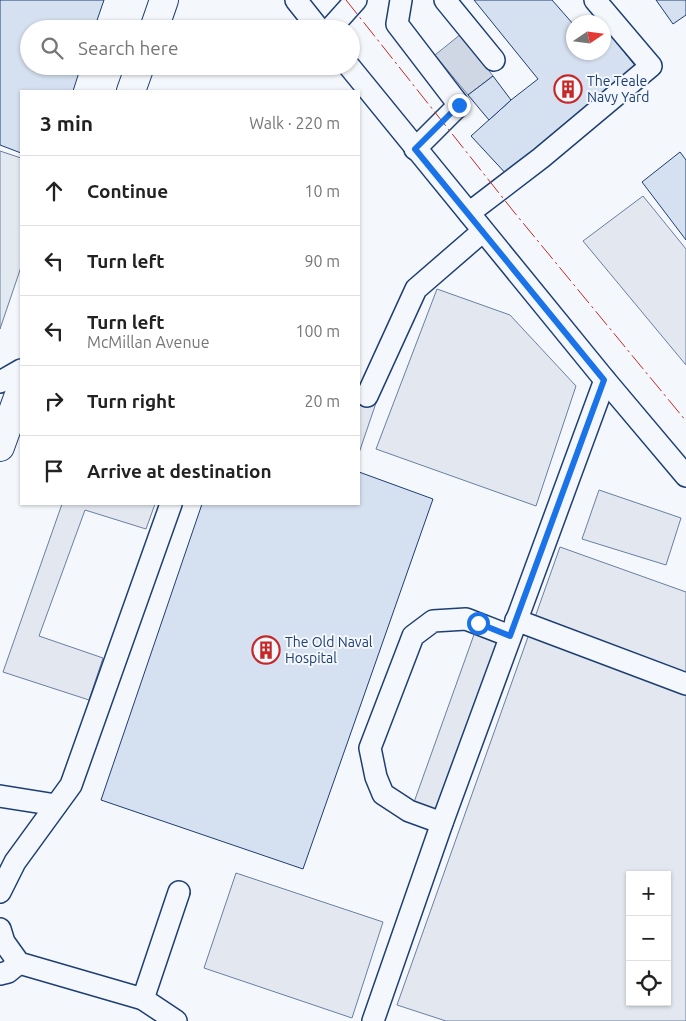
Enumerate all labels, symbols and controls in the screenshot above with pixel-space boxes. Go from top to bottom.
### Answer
north arrow [566,15,611,60]
search box [20,20,360,75]
icon: search [38,34,66,62]
text: Search here [78,37,178,59]
place label: The Teale Navy Yard [587,73,650,105]
building icon: The Teale Navy Yard [553,74,583,104]
route end [448,94,471,117]
text: 3 min [40,111,93,135]
text: Walk · 220 m [249,114,340,132]
icon: ahead [40,177,68,205]
text: Continue [87,180,168,202]
text: 10 m [304,182,340,200]
icon: left [40,247,68,275]
text: Turn left [87,250,165,272]
text: 90 m [304,252,340,270]
text: Turn left [87,311,165,333]
icon: left [40,317,68,345]
text: 100 m [295,322,340,340]
text: McMillan Avenue [87,333,209,351]
icon: right [40,387,68,415]
text: Turn right [87,390,175,412]
text: 20 m [304,392,340,410]
icon: arrive [40,457,68,485]
text: Arrive at destination [87,460,272,482]
route start [467,612,490,635]
place label: The Old Naval Hospital [285,634,373,666]
building icon: The Old Naval Hospital [251,635,281,665]
map controls [626,871,671,1006]
button: + [626,871,671,916]
button: − [626,916,671,961]
button: locate [626,961,671,1006]

